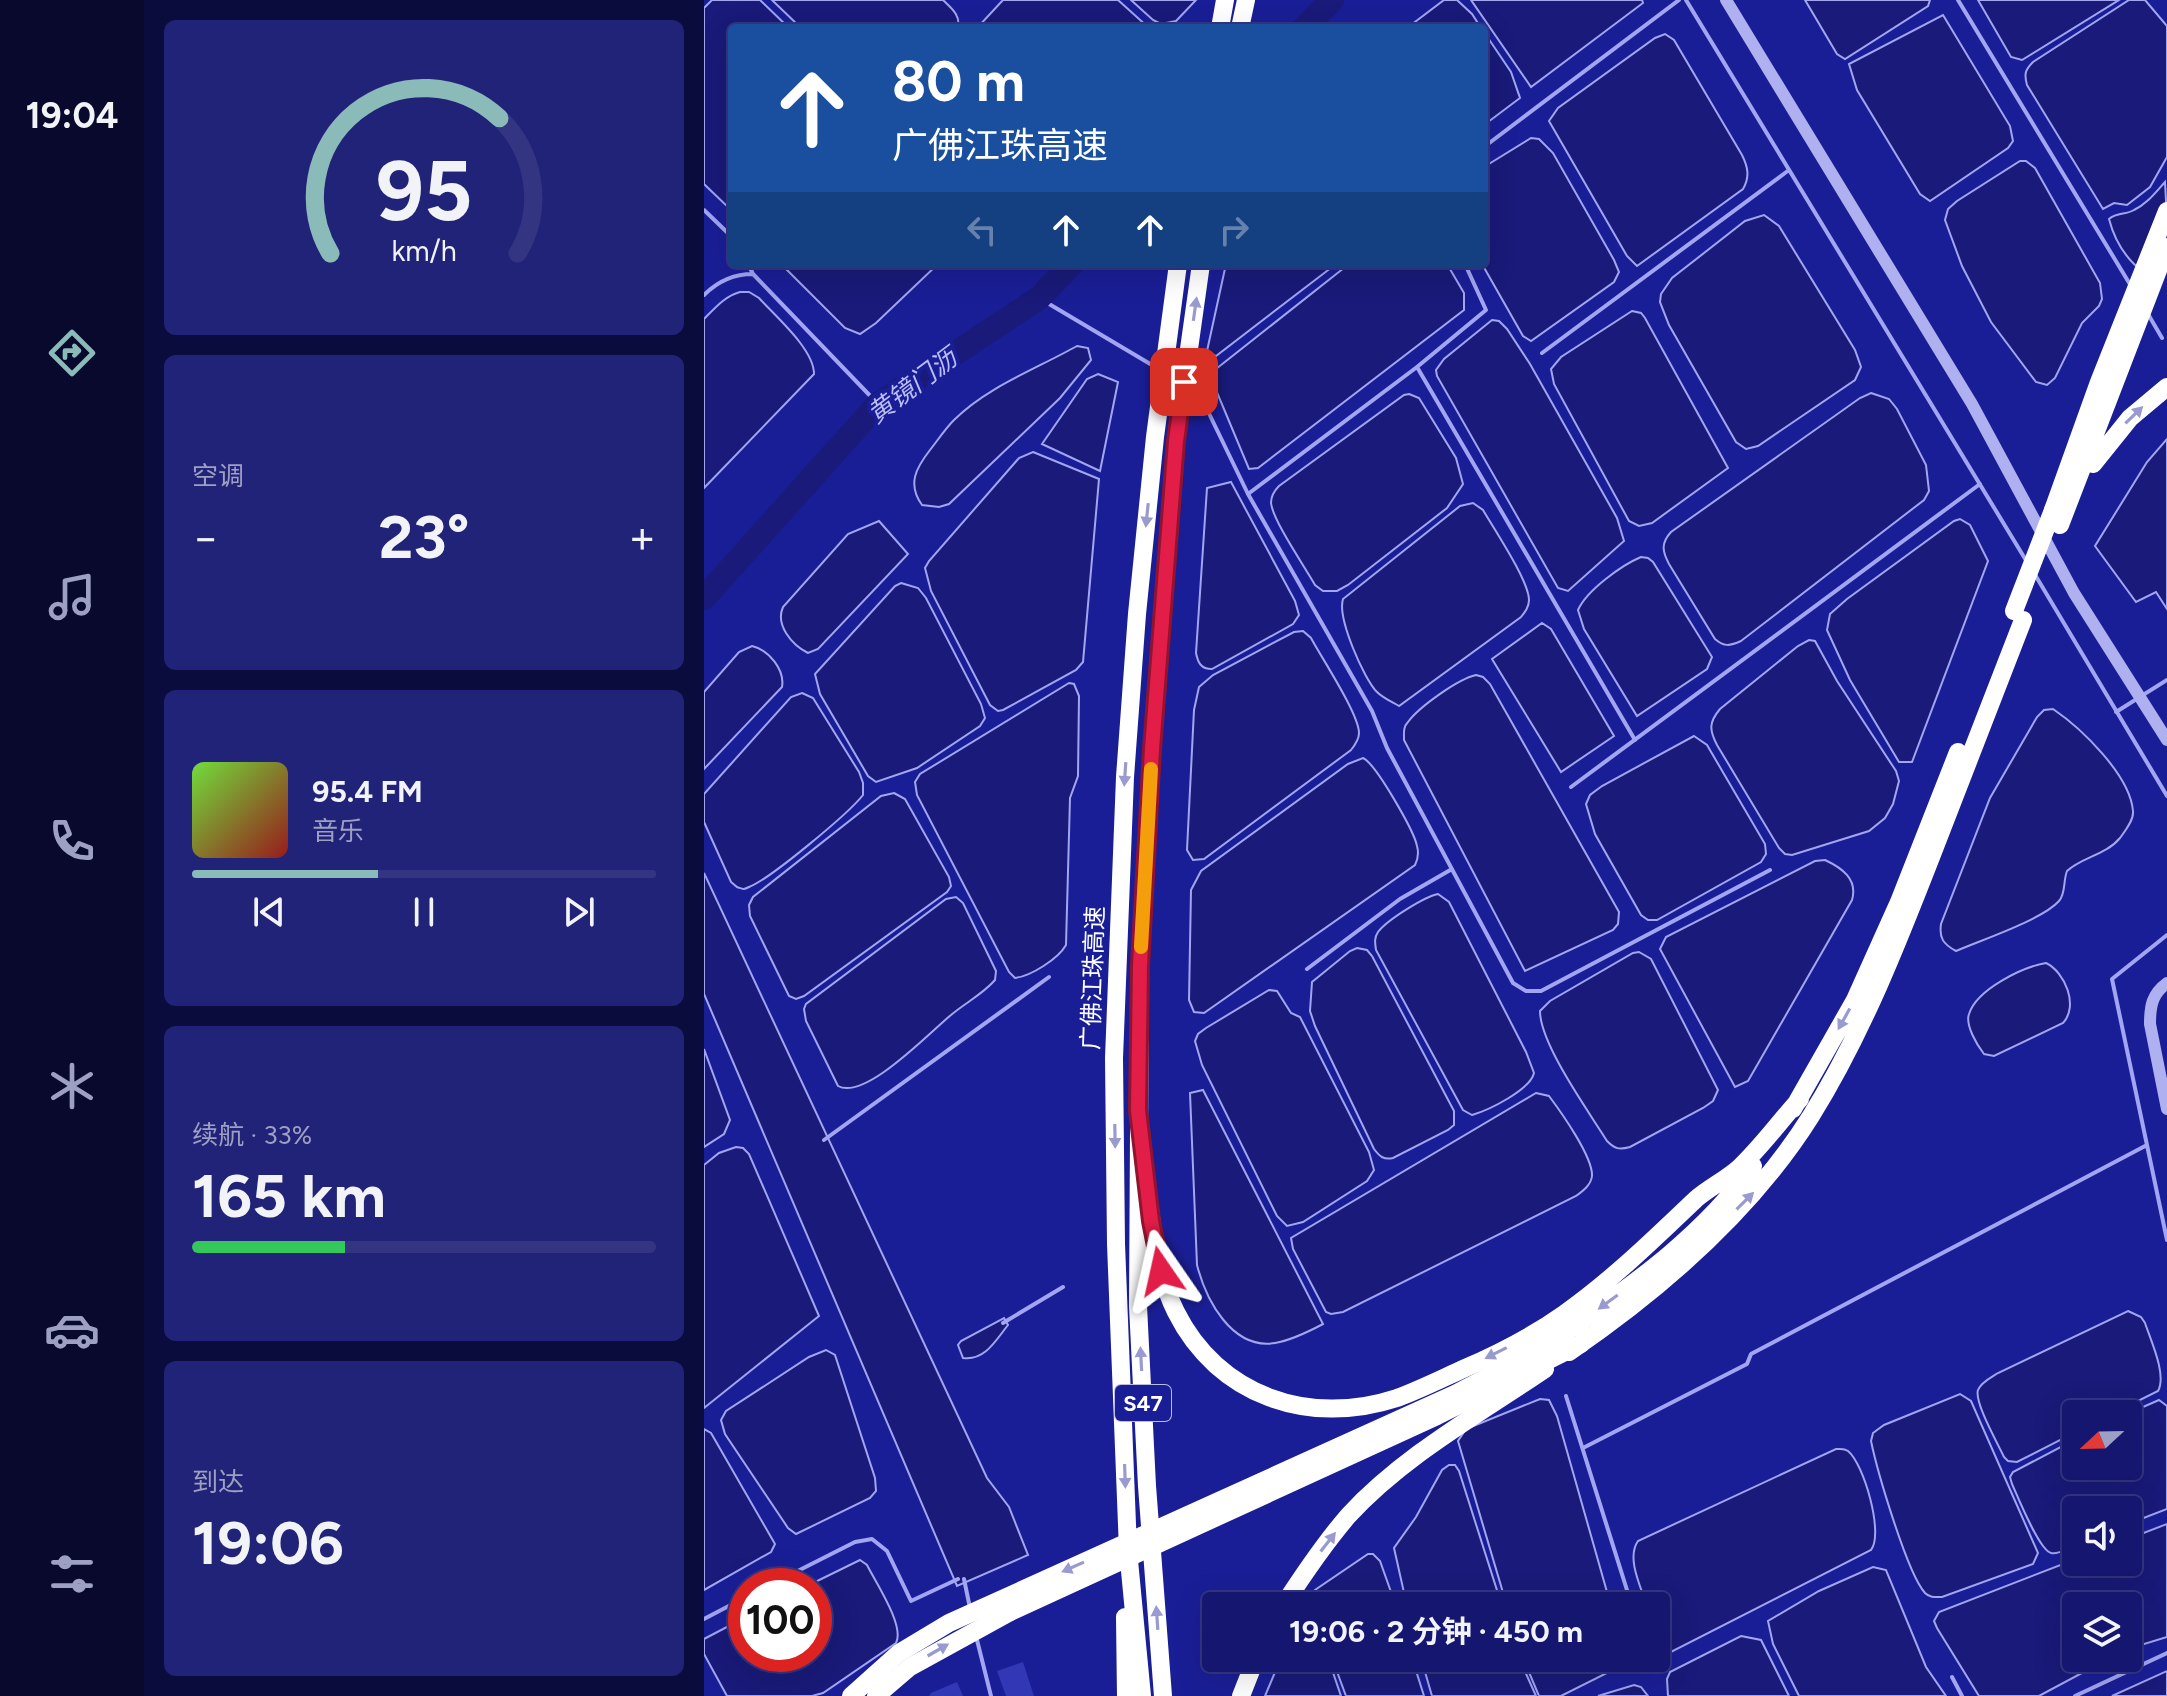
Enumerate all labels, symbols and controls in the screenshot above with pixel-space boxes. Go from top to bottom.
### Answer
text: 80 m [892,48,1025,115]
icon: ahead [760,56,864,160]
text: 19:04 [25,94,119,137]
text: 广佛江珠高速 [892,124,1108,167]
text: 95 [376,140,472,240]
icon: left [960,208,1004,252]
icon: ahead [1044,208,1088,252]
icon: ahead [1128,208,1172,252]
icon: right [1212,208,1256,252]
text: km/h [391,234,457,268]
one-way arrow [1189,296,1202,321]
icon: directions [44,325,100,381]
water label: 黄镜门沥 [861,340,966,430]
pin [1150,348,1218,416]
icon: arrive [1162,360,1206,404]
one-way arrow [2124,406,2143,424]
text: 空调 [192,460,244,492]
text: 23° [379,501,469,573]
one-way arrow [1141,502,1154,527]
text: − [192,511,219,564]
text: + [629,511,656,564]
icon: music [44,569,100,625]
one-way arrow [1118,762,1131,787]
text: 95.4 FM [312,773,423,810]
icon: phone [44,813,100,869]
text: 音乐 [312,815,364,847]
icon: previous [247,890,291,934]
icon: pause [402,890,446,934]
icon: next [557,890,601,934]
street label: 广佛江珠高速 [1075,906,1110,1050]
one-way arrow [1837,1008,1851,1030]
icon: climate [44,1058,100,1114]
text: 续航 · 33% [192,1119,312,1151]
one-way arrow [1109,1124,1121,1149]
text: 165 km [192,1160,386,1232]
one-way arrow [1735,1192,1754,1211]
position arrow [1119,1229,1203,1313]
one-way arrow [1598,1293,1619,1309]
icon: car [44,1302,100,1358]
one-way arrow [1134,1346,1147,1371]
one-way arrow [1485,1347,1508,1360]
road number: S47 [1115,1385,1171,1421]
north arrow [2062,1400,2142,1480]
map controls [2062,1400,2142,1672]
one-way arrow [1119,1464,1132,1489]
text: 到达 [192,1466,244,1498]
button: sound [2062,1496,2142,1576]
text: 19:06 [192,1507,344,1579]
one-way arrow [1319,1532,1336,1552]
icon: filters [44,1546,100,1602]
one-way arrow [1061,1560,1084,1574]
speed limit sign: 100 [728,1568,832,1672]
button: layers [2062,1592,2142,1672]
one-way arrow [1150,1605,1163,1630]
text: 19:06 · 2 分钟 · 450 m [1289,1613,1583,1650]
one-way arrow [927,1643,950,1657]

